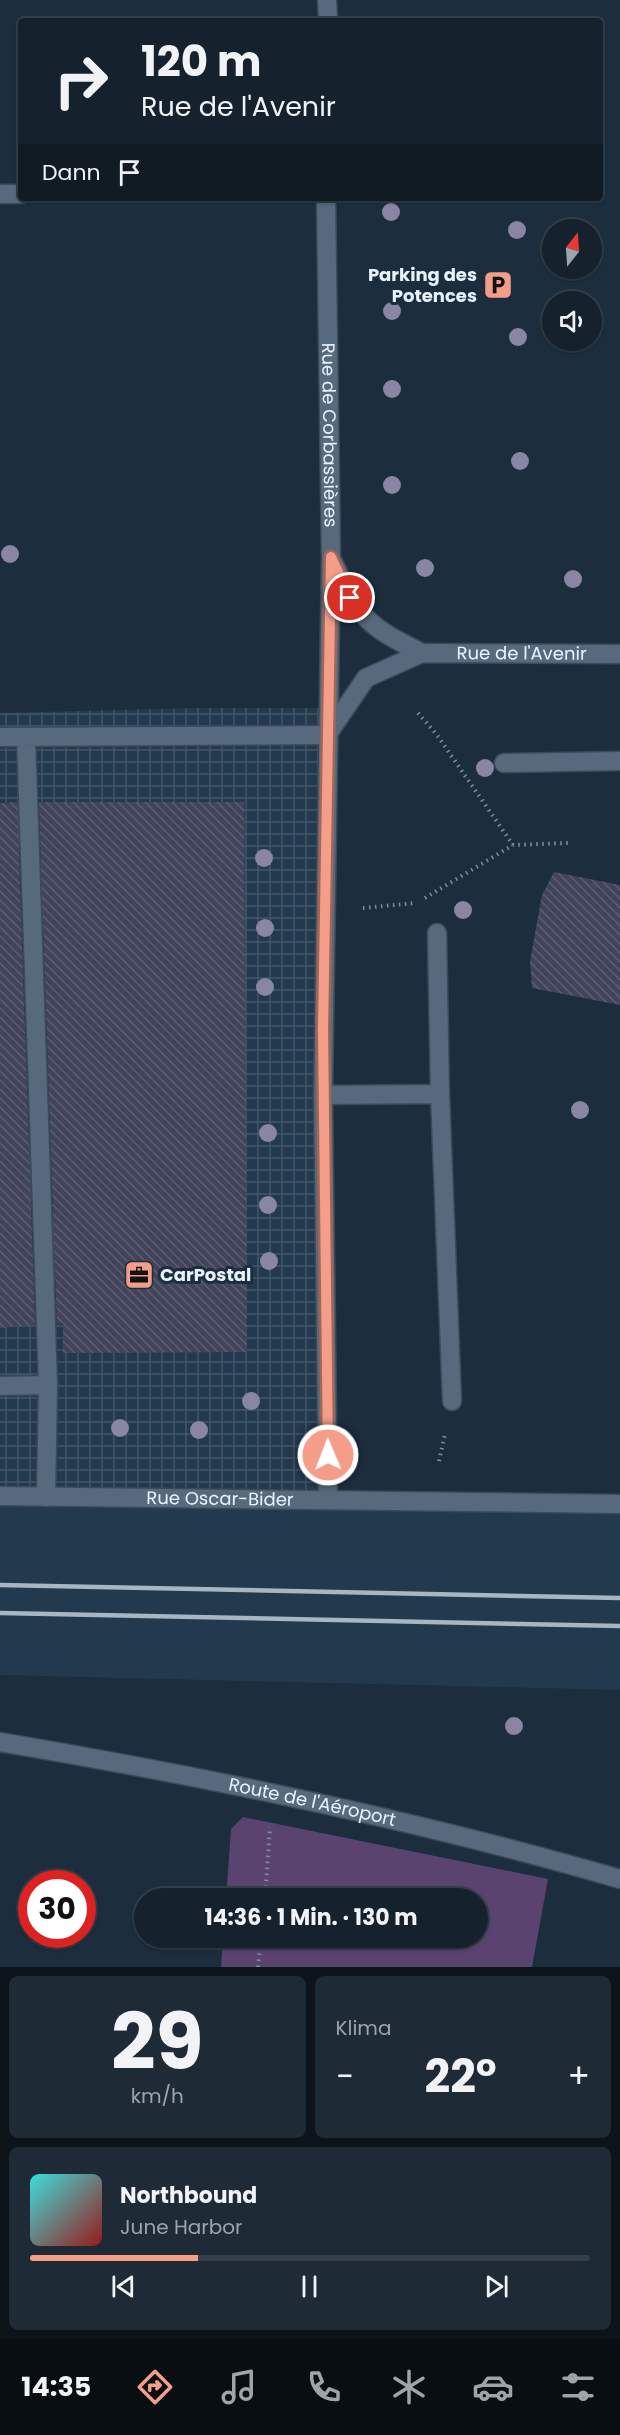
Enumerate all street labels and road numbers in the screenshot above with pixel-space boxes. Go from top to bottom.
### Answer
street label: Rue de Corbassières [316,342,344,528]
street label: Rue de l'Avenir [457,640,587,666]
street label: Rue Oscar-Bider [146,1485,294,1512]
street label: Route de l'Aéroport [226,1771,398,1832]

